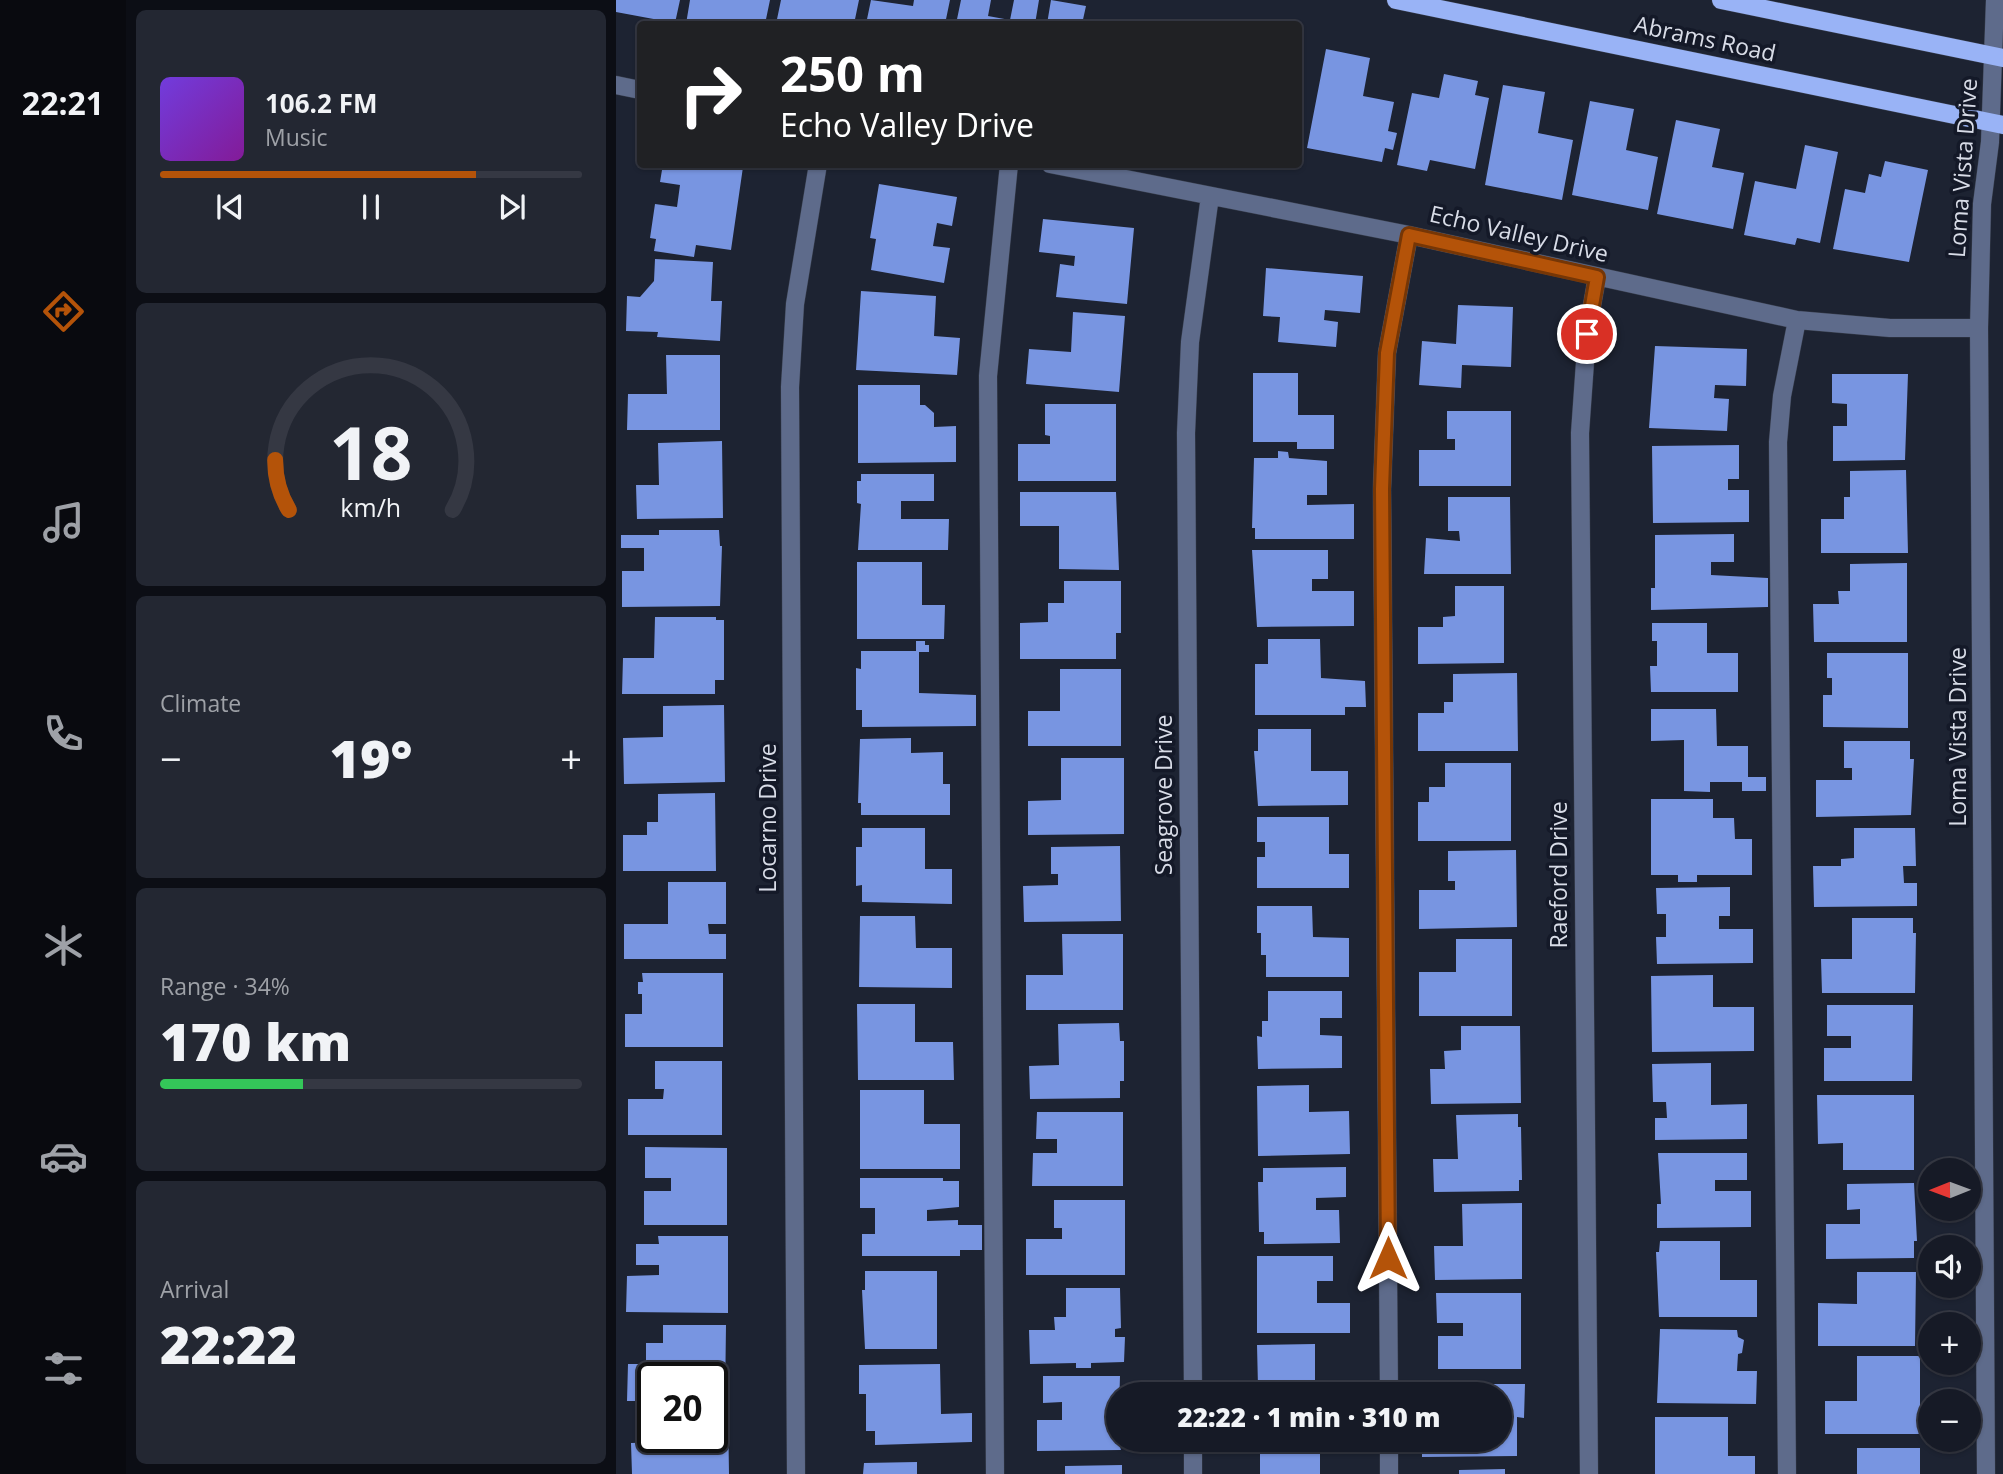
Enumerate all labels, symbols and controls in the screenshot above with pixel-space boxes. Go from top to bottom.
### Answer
street label: Abrams Road [1631,7,1779,69]
text: 250 m [780,40,925,106]
icon: right [665,49,756,140]
street label: Loma Vista Drive [1940,77,1984,259]
text: 22:21 [22,81,104,124]
text: 106.2 FM [265,85,377,121]
text: Echo Valley Drive [780,103,1034,146]
text: Music [265,121,328,153]
icon: previous [211,188,249,226]
icon: pause [352,188,390,226]
icon: next [493,188,531,226]
street label: Echo Valley Drive [1427,197,1612,269]
icon: directions [39,287,88,336]
pin [1557,304,1617,364]
icon: arrive [1568,315,1606,353]
text: 18 [329,403,413,502]
text: km/h [341,490,401,524]
icon: music [39,498,88,547]
street label: Loma Vista Drive [1941,647,1973,827]
text: Climate [160,687,241,719]
icon: phone [39,709,88,758]
street label: Seagrove Drive [1147,715,1179,875]
text: 19° [330,722,412,793]
text: − [160,732,182,784]
text: + [560,732,582,784]
street label: Locarno Drive [751,743,783,893]
street label: Raeford Drive [1542,801,1574,949]
icon: climate [39,921,88,970]
text: Range · 34% [160,970,290,1002]
text: 170 km [160,1005,351,1076]
icon: car [39,1132,88,1181]
north arrow [1918,1158,1981,1222]
map controls [1918,1158,1981,1452]
position arrow [1351,1221,1425,1295]
button: sound [1918,1235,1981,1298]
text: Arrival [160,1273,229,1305]
text: 22:22 [160,1308,297,1379]
button: + [1918,1312,1981,1375]
icon: filters [39,1344,88,1393]
speed limit sign: 20 [637,1362,728,1453]
button: − [1918,1389,1981,1452]
text: 22:22 · 1 min · 310 m [1178,1399,1440,1435]

